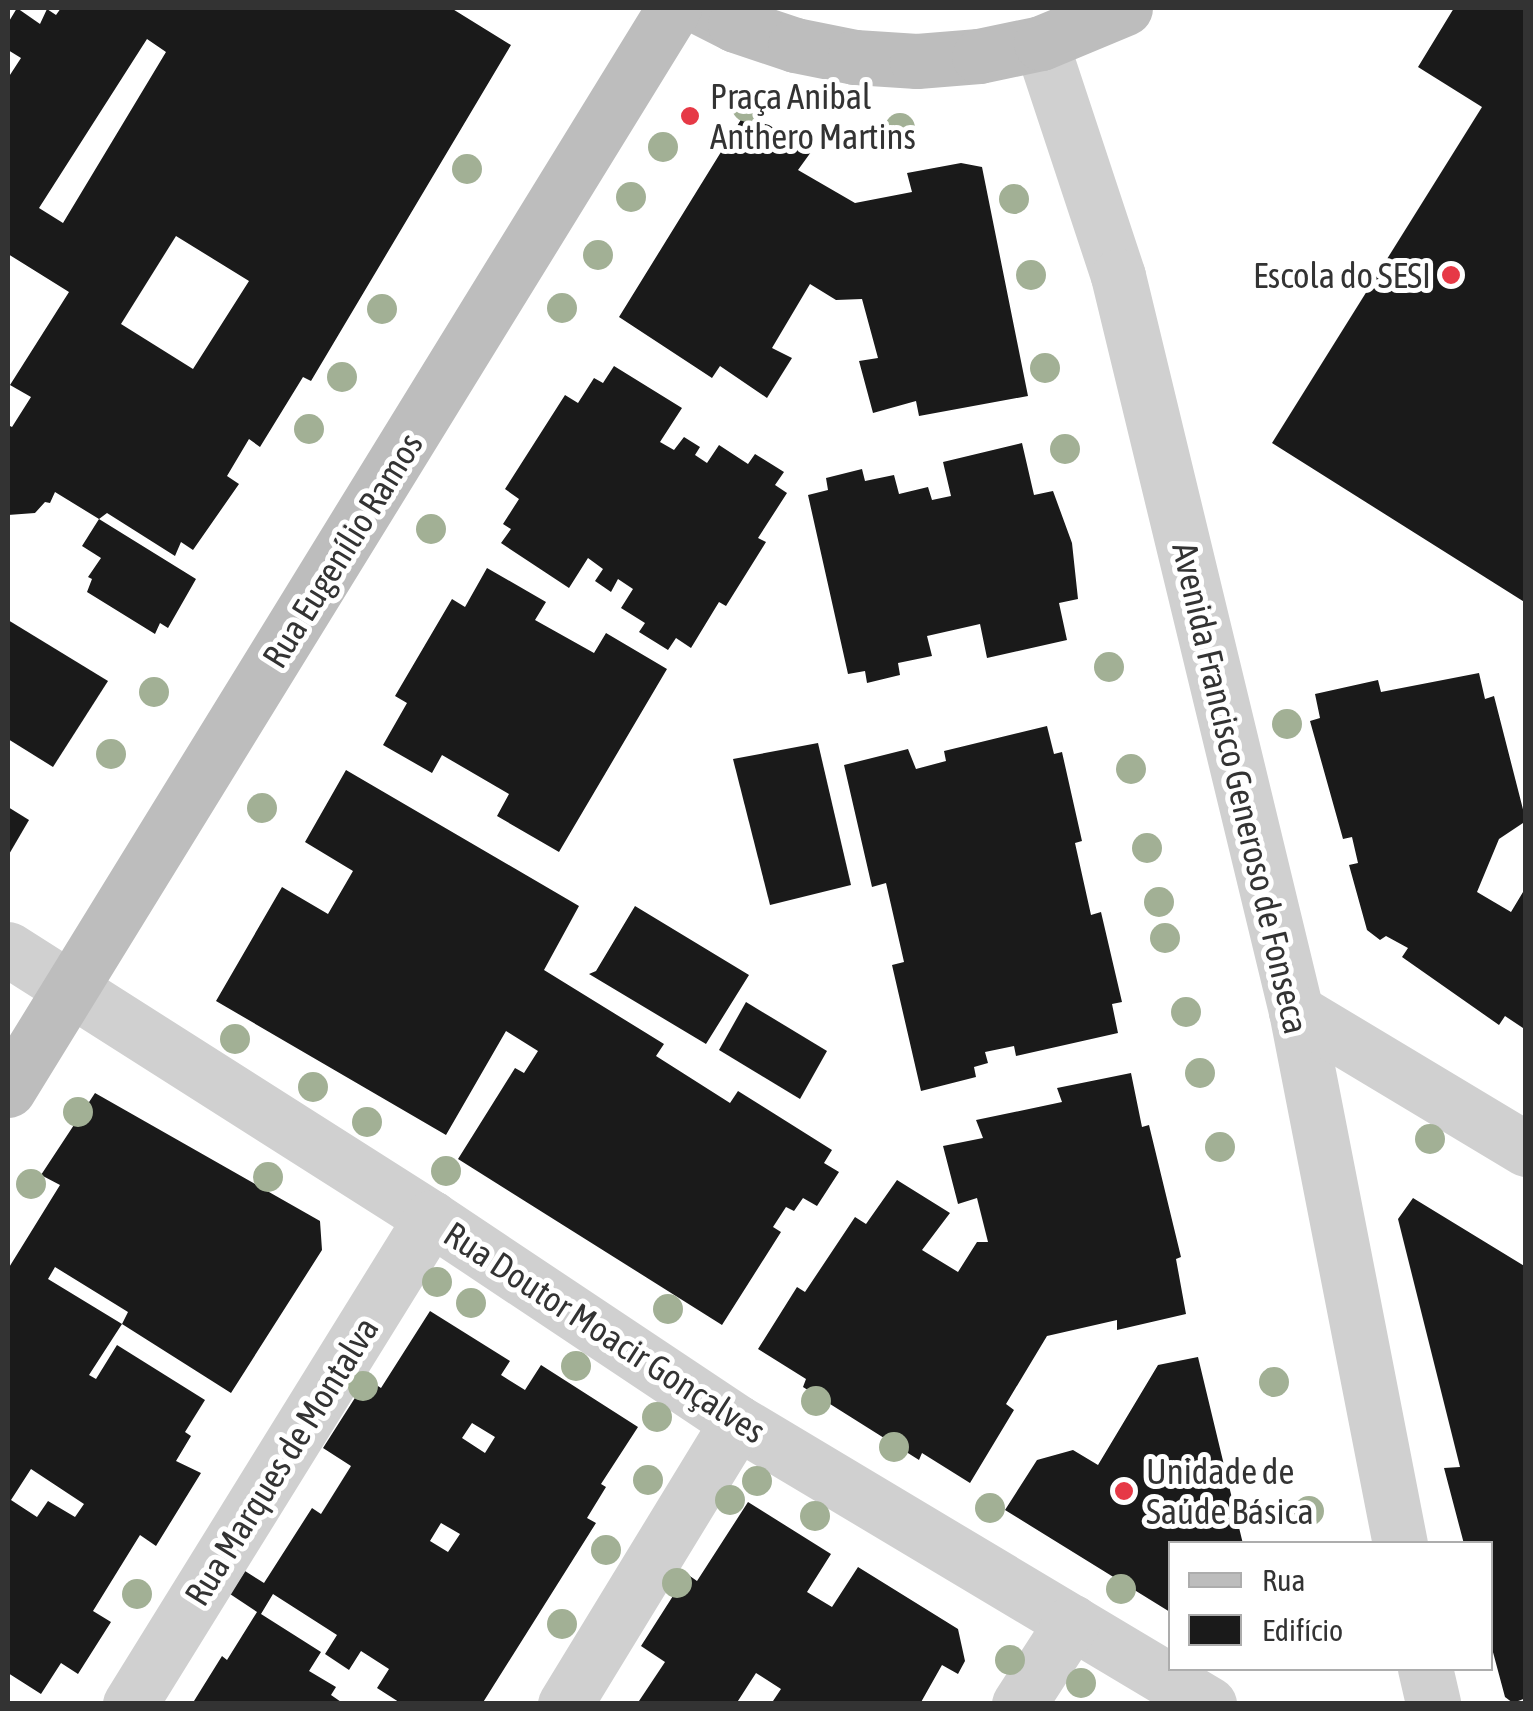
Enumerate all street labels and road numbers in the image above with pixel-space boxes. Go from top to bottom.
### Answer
street label: Rua Eugenílio Ramos [253,425,431,675]
street label: Avenida Francisco Generoso de Fonseca [1164,538,1318,1038]
street label: Rua Doutor Moacir Gonçalves [437,1212,773,1452]
street label: Rua Marques de Montalva [175,1309,387,1613]

